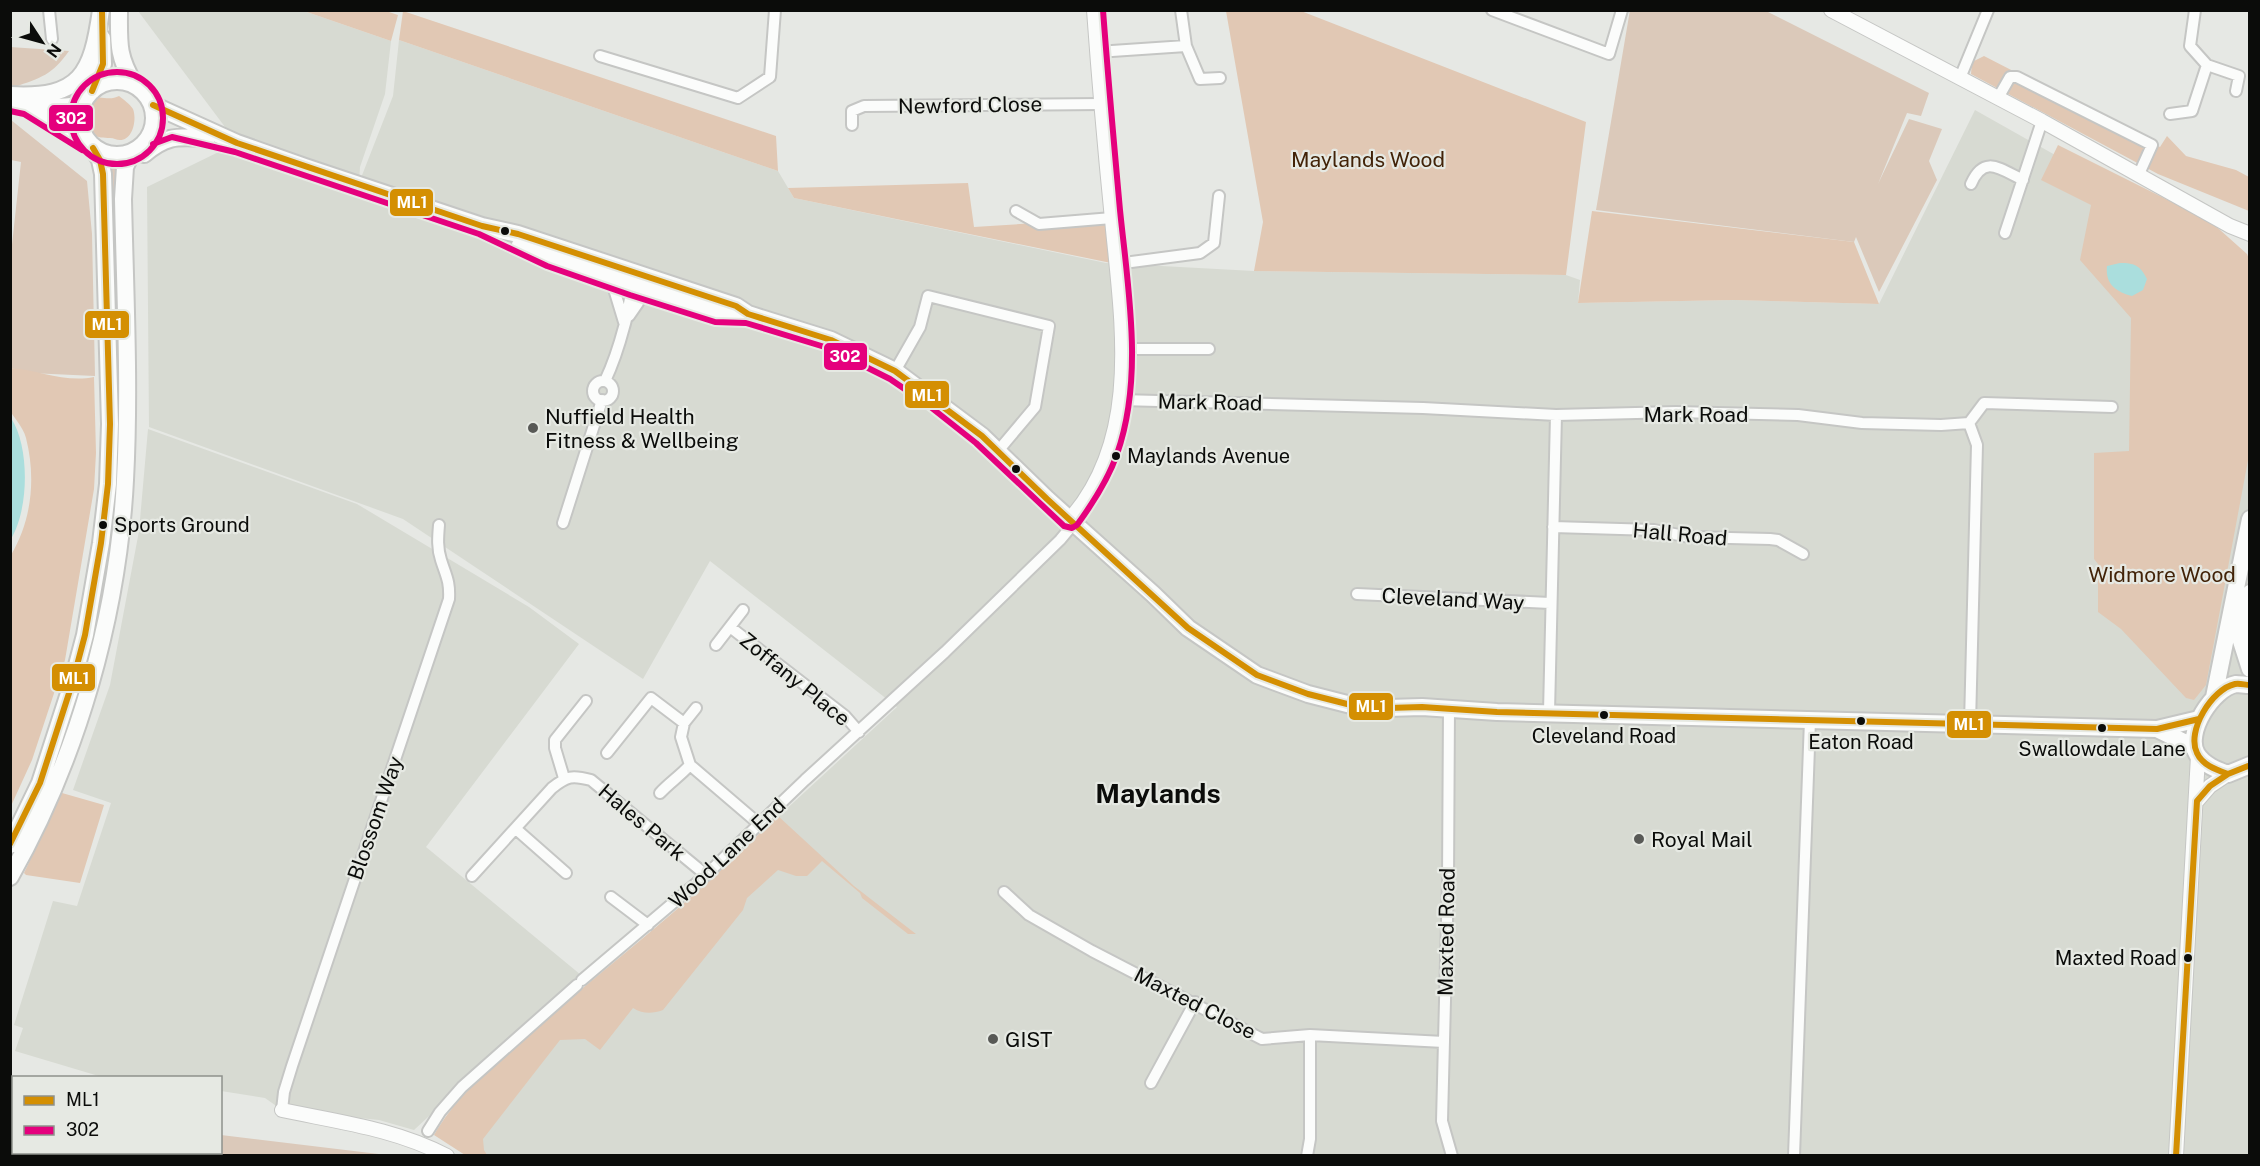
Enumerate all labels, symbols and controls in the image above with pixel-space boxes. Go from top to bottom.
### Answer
north arrow [12,12,72,72]
text: N [42,40,65,61]
street label: Newford Close [898,91,1042,119]
line badge: 302 [48,104,94,132]
text: 302 [55,109,87,128]
park label: Maylands Wood [1291,147,1445,172]
line badge: ML1 [389,188,434,217]
text: ML1 [397,193,427,212]
unlabelled marker [499,225,511,237]
line badge: ML1 [84,310,130,339]
text: ML1 [92,315,122,334]
line badge: 302 [823,342,868,371]
text: 302 [829,347,861,366]
line badge: ML1 [904,380,950,409]
text: ML1 [912,386,942,405]
street label: Mark Road [1157,389,1263,415]
street label: Mark Road [1644,402,1748,427]
place label: Nuffield Health Fitness & Wellbeing [545,404,739,453]
marker: Nuffield Health Fitness & Wellbeing [526,421,540,435]
place label: Maylands Avenue [1127,444,1290,468]
marker: Maylands Avenue [1110,450,1122,462]
unlabelled marker [1010,463,1022,475]
place label: Sports Ground [114,513,250,537]
street label: Hall Road [1632,517,1728,551]
marker: Sports Ground [97,519,109,531]
park label: Widmore Wood [2088,562,2236,587]
street label: Cleveland Way [1381,583,1525,615]
street label: Zoffany Place [735,627,855,731]
line badge: ML1 [51,663,96,692]
text: ML1 [59,669,89,688]
line badge: ML1 [1348,692,1394,721]
text: ML1 [1356,697,1386,716]
marker: Cleveland Road [1598,709,1610,721]
line badge: ML1 [1946,710,1992,739]
marker: Eaton Road [1855,715,1867,727]
text: ML1 [1954,715,1984,734]
marker: Swallowdale Lane [2096,722,2108,734]
place label: Cleveland Road [1532,724,1676,748]
place label: Eaton Road [1808,730,1914,754]
place label: Swallowdale Lane [2018,737,2186,761]
street label: Blossom Way [342,753,408,883]
district label: Maylands [1095,777,1221,809]
street label: Hales Park [593,778,691,866]
street label: Wood Lane End [664,793,790,913]
place label: Royal Mail [1651,827,1753,852]
marker: Royal Mail [1632,832,1646,846]
street label: Maxted Road [1432,868,1460,996]
place label: Maxted Road [2055,946,2177,970]
marker: Maxted Road [2182,952,2194,964]
street label: Maxted Close [1130,962,1260,1044]
place label: GIST [1005,1027,1053,1052]
marker: GIST [986,1032,1000,1046]
legend [12,1076,222,1154]
text: ML1 [66,1089,100,1110]
text: 302 [66,1119,99,1140]

